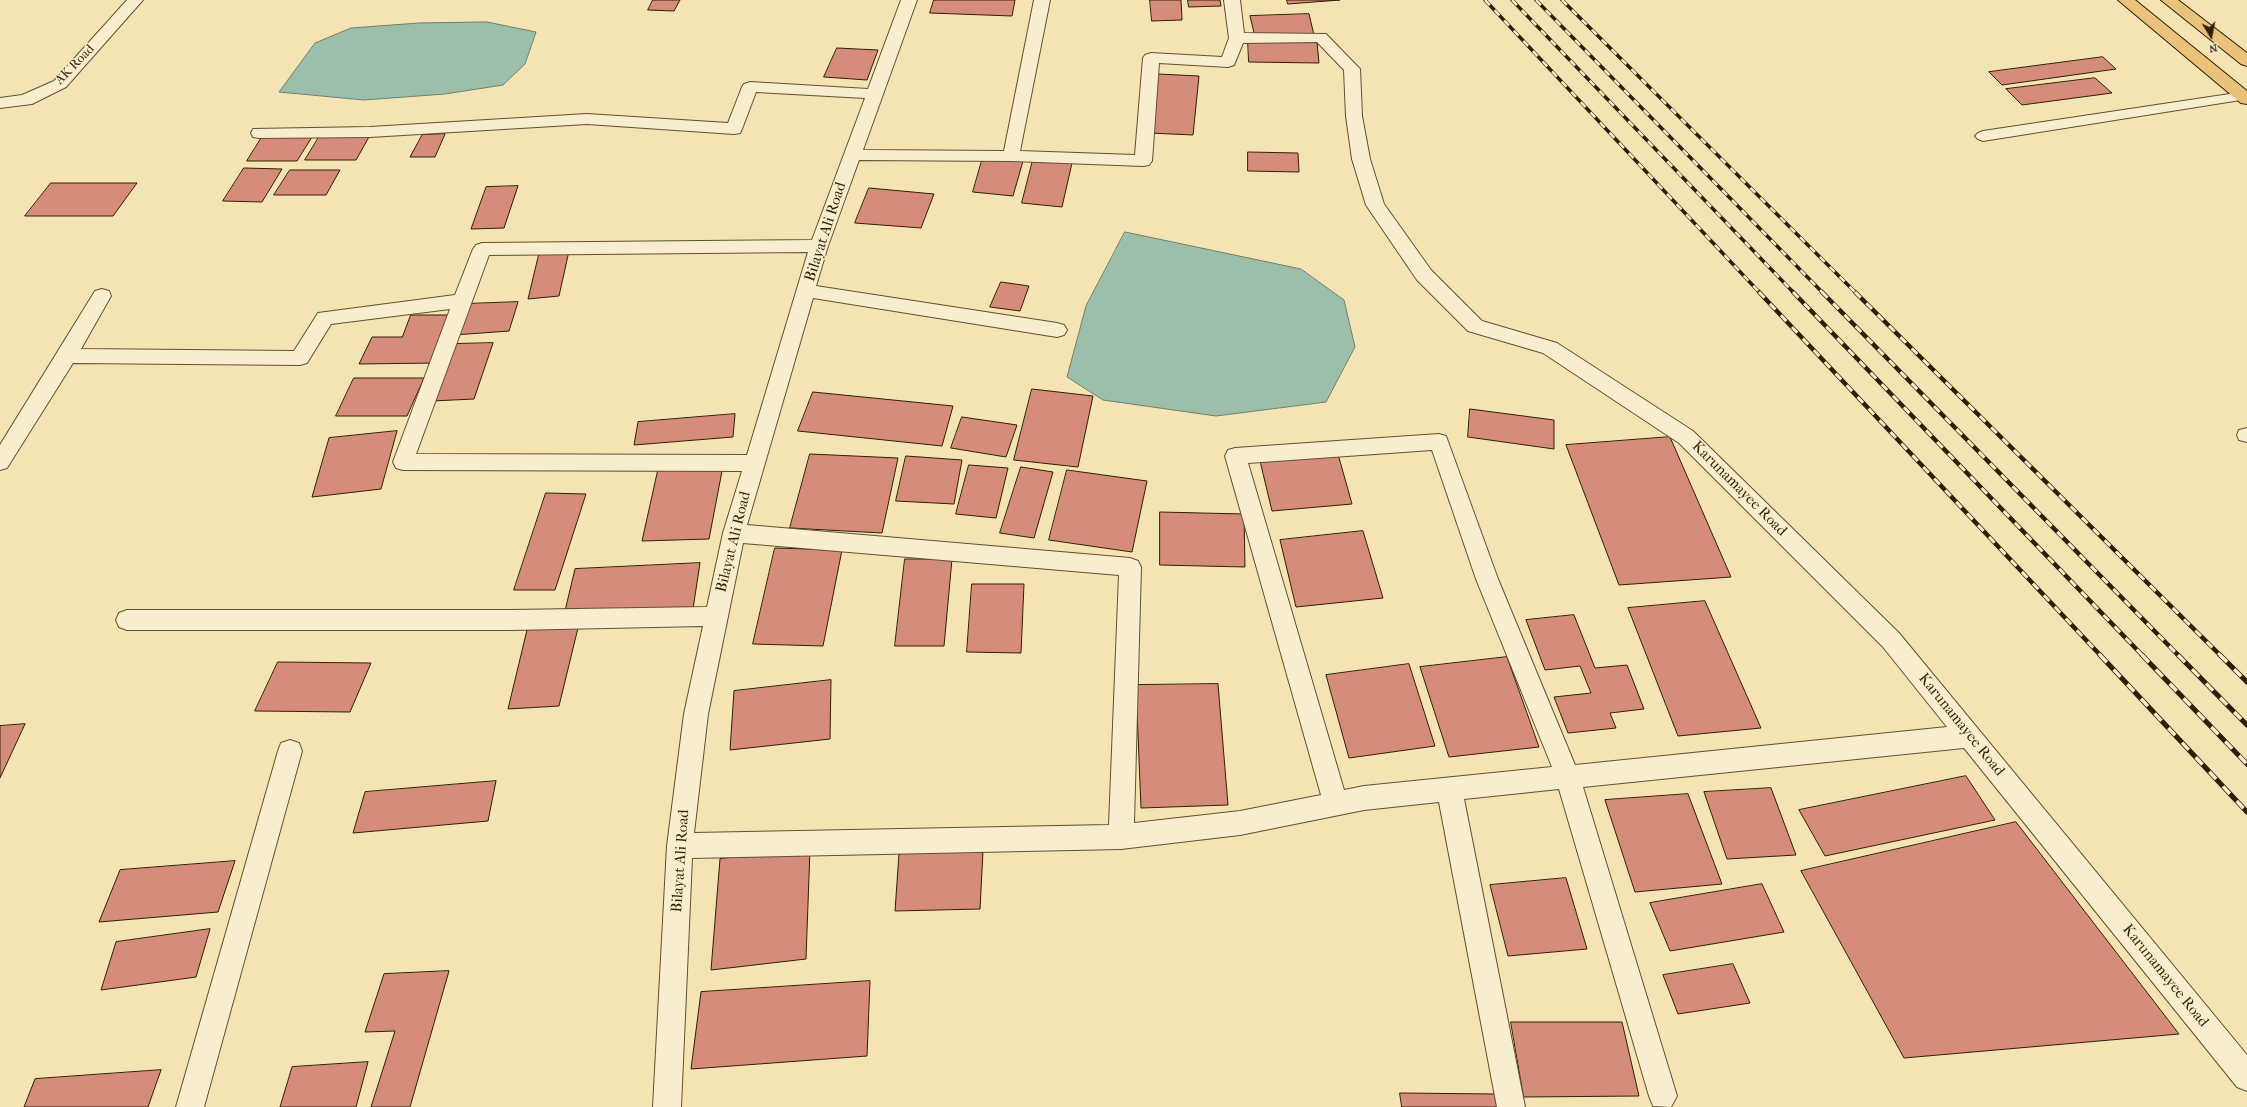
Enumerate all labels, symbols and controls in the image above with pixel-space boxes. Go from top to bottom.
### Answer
north arrow [2191,16,2231,56]
text: N [2208,41,2218,55]
street label: AK Road [52,42,98,88]
street label: Bilayat Ali Road [801,180,851,284]
street label: Karunamayee Road [1688,438,1790,540]
street label: Bilayat Ali Road [713,490,755,594]
street label: Karunamayee Road [1914,670,2008,780]
street label: Bilayat Ali Road [668,809,694,913]
street label: Karunamayee Road [2118,921,2212,1031]

